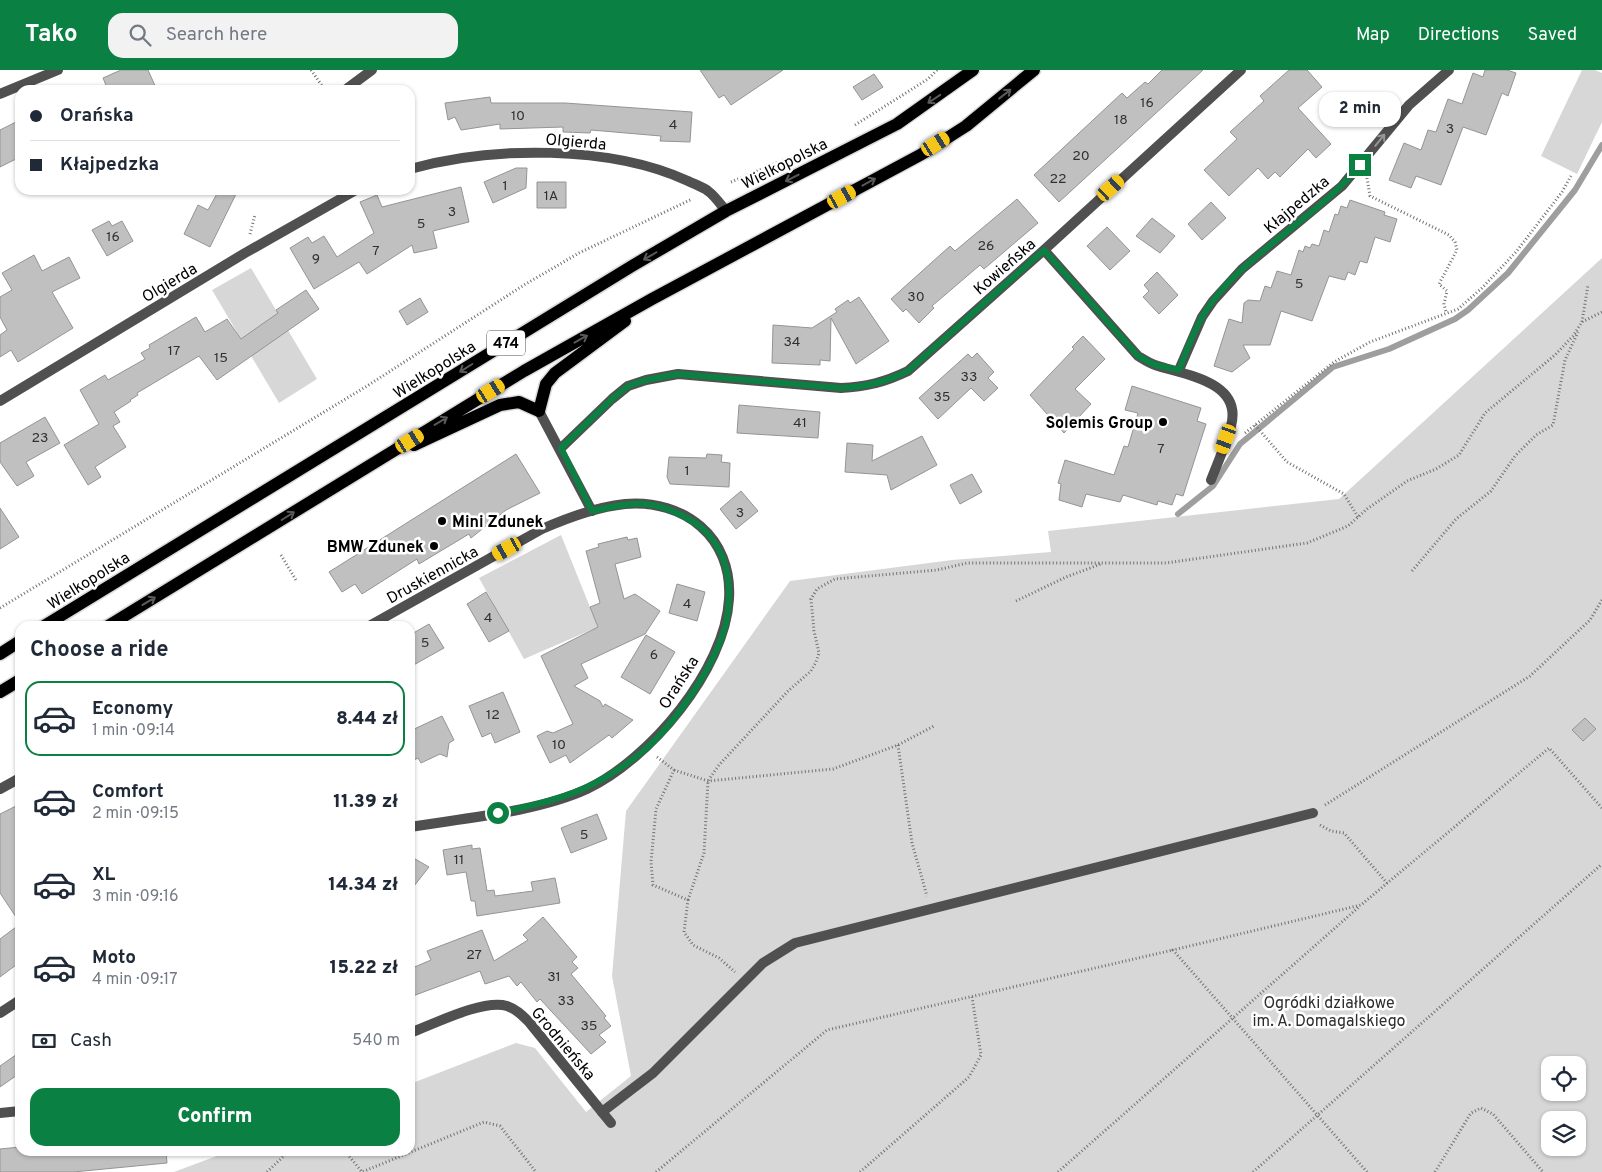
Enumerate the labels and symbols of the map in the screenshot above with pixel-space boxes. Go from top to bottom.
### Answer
one-way arrow [999,89,1012,100]
callout: 2 min [1319,92,1401,128]
one-way arrow [927,94,941,104]
house number: 16 [1140,95,1154,112]
house number: 10 [511,108,525,125]
house number: 18 [1114,112,1128,129]
house number: 4 [669,117,677,134]
house number: 3 [1446,121,1454,138]
street label: Olgierda [545,130,607,156]
car [919,130,952,158]
one-way arrow [1375,133,1386,146]
street label: Wielkopolska [739,135,831,195]
house number: 20 [1072,148,1090,165]
route end [1349,154,1371,176]
house number: 22 [1049,171,1067,188]
car [1094,172,1127,204]
street label: Kłajpedzka [1260,172,1334,239]
one-way arrow [785,174,800,183]
one-way arrow [861,177,876,186]
house number: 1 [502,178,508,195]
car [825,183,858,211]
house number: 1A [544,188,558,205]
house number: 3 [448,204,456,221]
house number: 5 [417,216,425,233]
house number: 16 [106,229,120,246]
street label: Kowieńska [970,235,1041,300]
house number: 26 [978,238,994,255]
house number: 7 [372,243,380,260]
house number: 9 [312,251,320,268]
one-way arrow [643,251,657,261]
street label: Olgierda [139,259,201,308]
house number: 5 [1295,276,1303,293]
house number: 30 [907,289,925,306]
road number: 474 [487,330,525,356]
one-way arrow [573,333,588,343]
house number: 34 [783,334,801,351]
street label: Wielkopolska [390,337,480,404]
house number: 17 [168,343,180,360]
house number: 15 [214,350,228,367]
one-way arrow [459,362,473,373]
house number: 33 [961,369,977,386]
car [474,377,507,405]
house number: 35 [933,389,951,406]
place label: Solemis Group [1045,414,1153,434]
house number: 41 [793,415,807,432]
one-way arrow [434,416,448,426]
marker: Solemis Group [1157,416,1169,428]
car [1213,422,1238,456]
car [393,427,426,455]
house number: 23 [32,430,49,447]
house number: 7 [1157,441,1165,458]
house number: 1 [684,463,690,480]
house number: 3 [736,505,744,522]
one-way arrow [280,510,294,520]
place label: Mini Zdunek [452,513,544,533]
marker: Mini Zdunek [436,515,448,527]
car [490,535,523,563]
place label: BMW Zdunek [327,538,424,558]
marker: BMW Zdunek [428,540,440,552]
street label: Druskiennicka [384,542,482,609]
street label: Wielkopolska [44,548,134,615]
one-way arrow [142,595,156,605]
house number: 4 [683,596,691,613]
house number: 4 [484,610,492,627]
house number: 5 [421,635,429,652]
house number: 6 [650,647,658,664]
street label: Orańska [655,653,704,713]
house number: 12 [486,707,500,724]
house number: 10 [552,737,566,754]
route start [487,802,509,824]
house number: 5 [580,827,588,844]
house number: 11 [454,852,464,869]
house number: 27 [466,947,482,964]
house number: 31 [547,969,561,986]
house number: 33 [558,993,574,1010]
park label: Ogródki działkowe im. A. Domagalskiego [1252,994,1406,1032]
street label: Grodnieńska [526,1003,599,1085]
house number: 35 [580,1018,598,1035]

